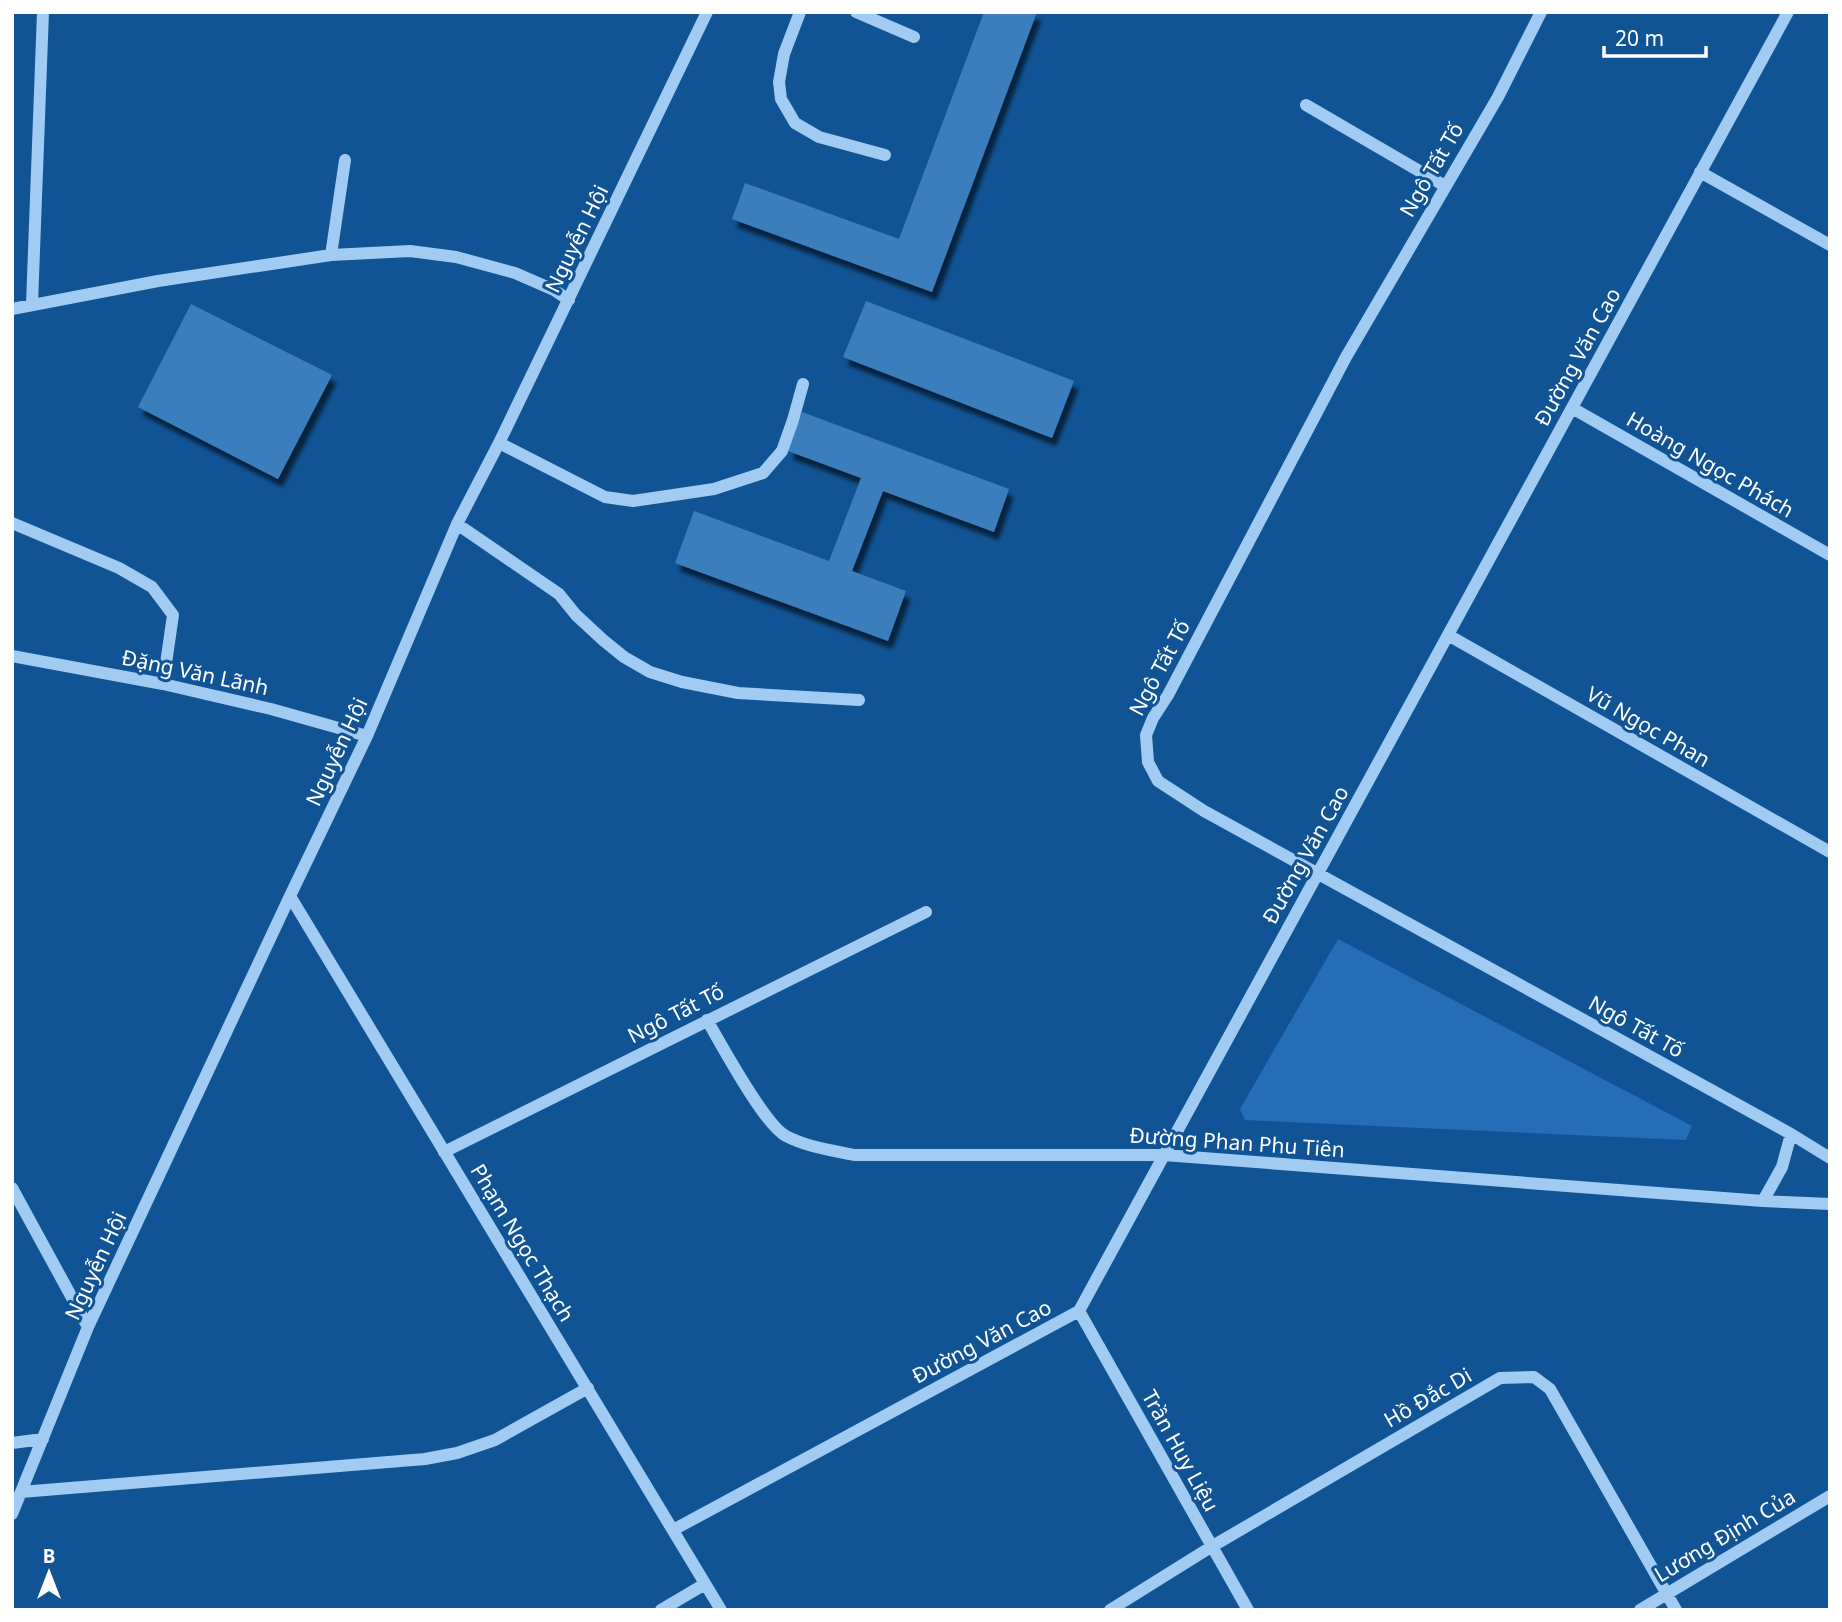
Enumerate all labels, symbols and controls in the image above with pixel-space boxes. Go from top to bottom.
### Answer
scale bar [1604,14,1706,58]
text: 20 m [1615,24,1664,52]
street label: Ngô Tất Tố [1393,117,1469,222]
street label: Nguyễn Hội [538,180,614,297]
street label: Đường Văn Cao [1528,282,1627,431]
street label: Hoàng Ngọc Phách [1622,405,1799,524]
street label: Ngô Tất Tố [1122,615,1196,720]
street label: Đặng Văn Lãnh [119,643,271,701]
street label: Vũ Ngọc Phan [1582,679,1715,773]
street label: Nguyễn Hội [299,693,373,810]
street label: Đường Văn Cao [1256,780,1355,929]
street label: Ngô Tất Tố [623,977,729,1049]
street label: Ngô Tất Tố [1584,988,1689,1064]
street label: Đường Phan Phu Tiên [1128,1121,1346,1163]
street label: Phạm Ngọc Thạch [465,1158,581,1326]
street label: Nguyễn Hội [58,1207,132,1324]
street label: Đường Văn Cao [907,1293,1056,1390]
street label: Hồ Đắc Di [1378,1361,1477,1434]
street label: Trần Huy Liệu [1136,1385,1226,1516]
street label: Lương Định Của [1649,1482,1800,1588]
north arrow [14,1538,84,1608]
text: B [43,1543,55,1569]

